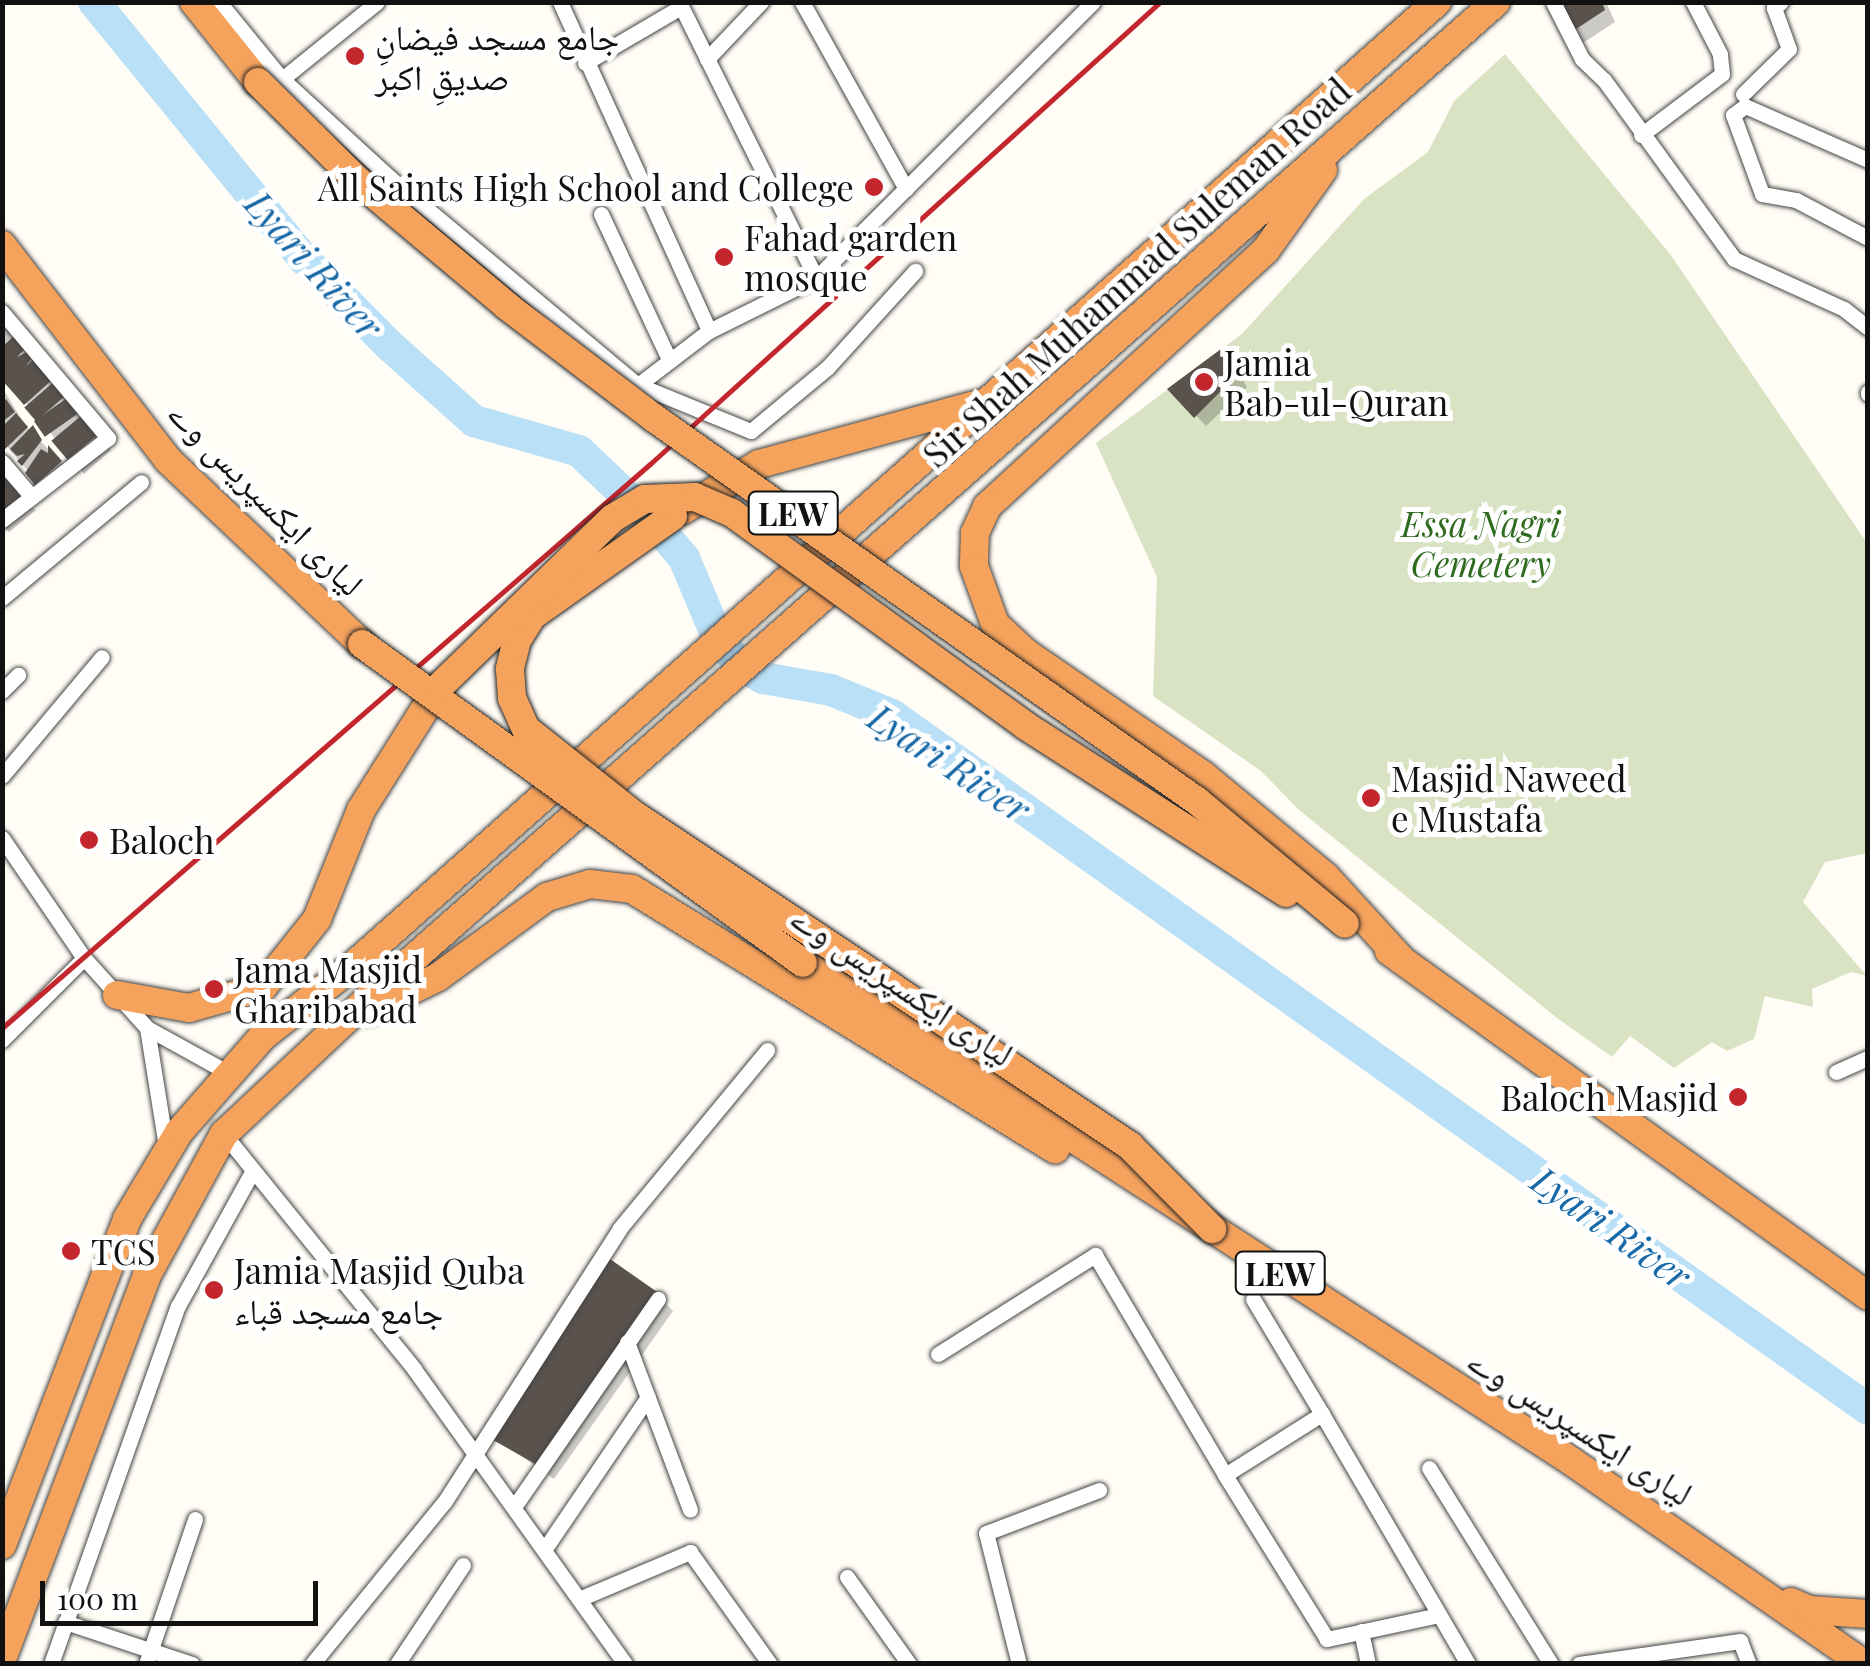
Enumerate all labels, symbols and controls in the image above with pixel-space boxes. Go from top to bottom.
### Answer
place label: جامع مسجد فیضانِ صدیقِ اکبر [375,15,619,97]
marker: جامع مسجد فیضانِ صدیقِ اکبر [344,45,366,67]
street label: Sir Shah Muhammad Suleman Road [913,69,1359,475]
place label: All Saints High School and College [318,166,854,208]
marker: All Saints High School and College [863,176,885,198]
water label: Lyari River [237,181,393,347]
place label: Fahad garden mosque [744,216,957,298]
marker: Fahad garden mosque [713,246,735,268]
place label: Jamia Bab-ul-Quran [1224,341,1448,423]
marker: Jamia Bab-ul-Quran [1193,371,1215,393]
street label: لیاری ایکسپریس وے [161,391,373,603]
road number: LEW [746,486,840,540]
park label: Essa Nagri Cemetery [1401,502,1561,584]
water label: Lyari River [861,693,1039,831]
place label: Masjid Naweed e Mustafa [1391,757,1627,839]
marker: Masjid Naweed e Mustafa [1360,787,1382,809]
place label: Baloch [109,819,215,861]
marker: Baloch [78,829,100,851]
street label: لیاری ایکسپریس وے [784,894,1022,1074]
place label: Jama Masjid Gharibabad [234,948,423,1030]
marker: Jama Masjid Gharibabad [203,978,225,1000]
place label: Baloch Masjid [1500,1076,1718,1118]
marker: Baloch Masjid [1727,1086,1749,1108]
water label: Lyari River [1524,1156,1700,1298]
place label: TCS [91,1230,156,1272]
marker: TCS [60,1240,82,1262]
road number: LEW [1232,1246,1328,1300]
place label: Jamia Masjid Quba جامع مسجد قباء [234,1249,525,1331]
marker: Jamia Masjid Quba جامع مسجد قباء [203,1279,225,1301]
street label: لیاری ایکسپریس وے [1461,1337,1701,1513]
scale bar [45,1561,322,1623]
text: 100 m [57,1578,138,1618]

